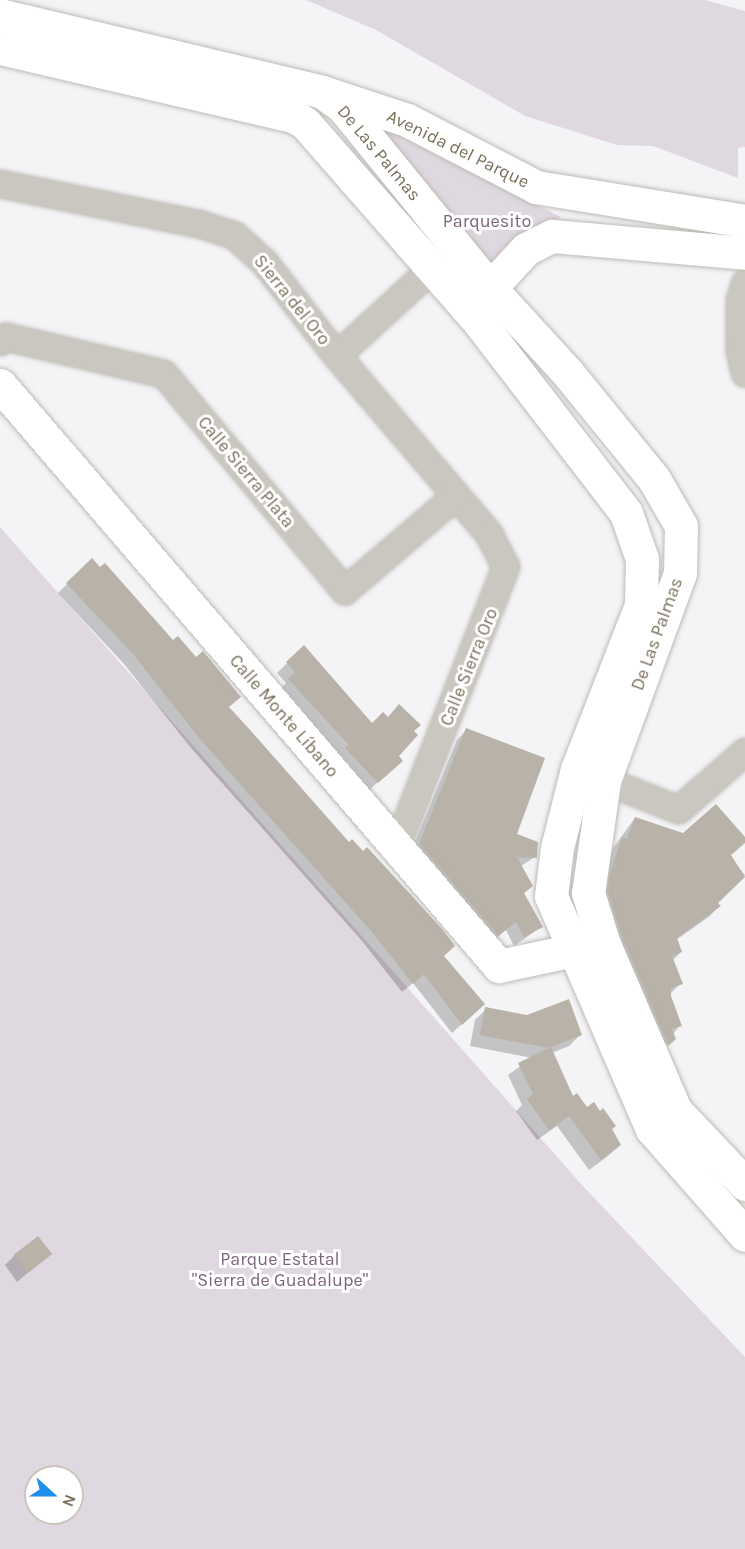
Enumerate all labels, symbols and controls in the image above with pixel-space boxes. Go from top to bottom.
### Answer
street label: De Las Palmas [333,101,425,205]
street label: Avenida del Parque [383,105,533,193]
park label: Parquesito [443,210,531,232]
street label: Sierra del Oro [249,251,335,349]
street label: Calle Sierra Plata [193,412,299,532]
street label: De Las Palmas [627,575,687,693]
street label: Calle Sierra Oro [436,605,502,729]
street label: Calle Monte Líbano [225,650,343,782]
park label: Parque Estatal "Sierra de Guadalupe" [192,1249,368,1292]
north arrow [24,1465,84,1525]
text: N [58,1492,80,1510]

